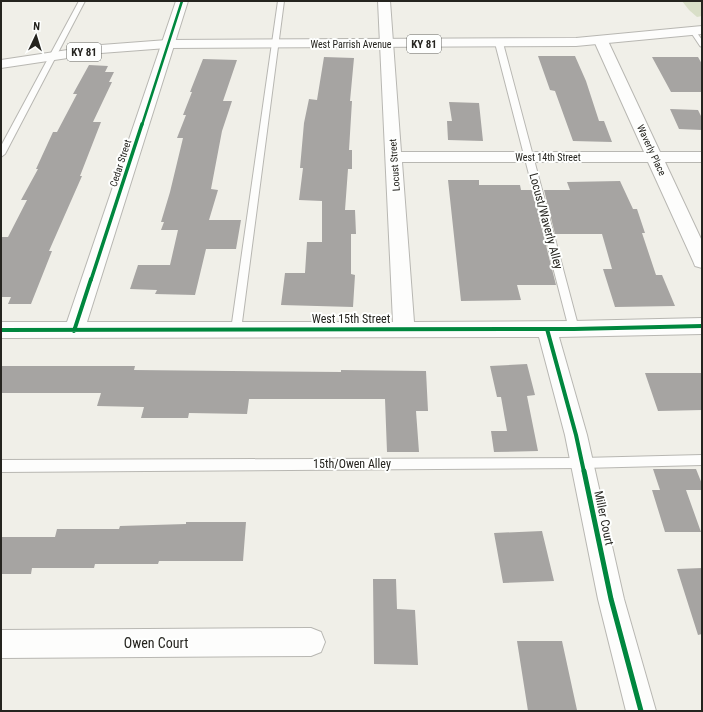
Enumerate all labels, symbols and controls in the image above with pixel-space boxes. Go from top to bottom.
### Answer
north arrow [16,16,56,56]
text: N [33,20,41,33]
road number: KY 81 [407,35,441,53]
street label: West Parrish Avenue [310,39,392,50]
road number: KY 81 [67,43,101,61]
street label: Waverly Place [635,123,668,178]
street label: Cedar Street [108,138,133,188]
street label: Locust Street [387,138,402,192]
street label: West 14th Street [515,152,581,163]
street label: Locust/Waverly Alley [526,171,566,271]
street label: West 15th Street [312,312,391,326]
street label: 15th/Owen Alley [313,457,391,471]
street label: Miller Court [591,489,617,547]
street label: Owen Court [124,635,188,651]

